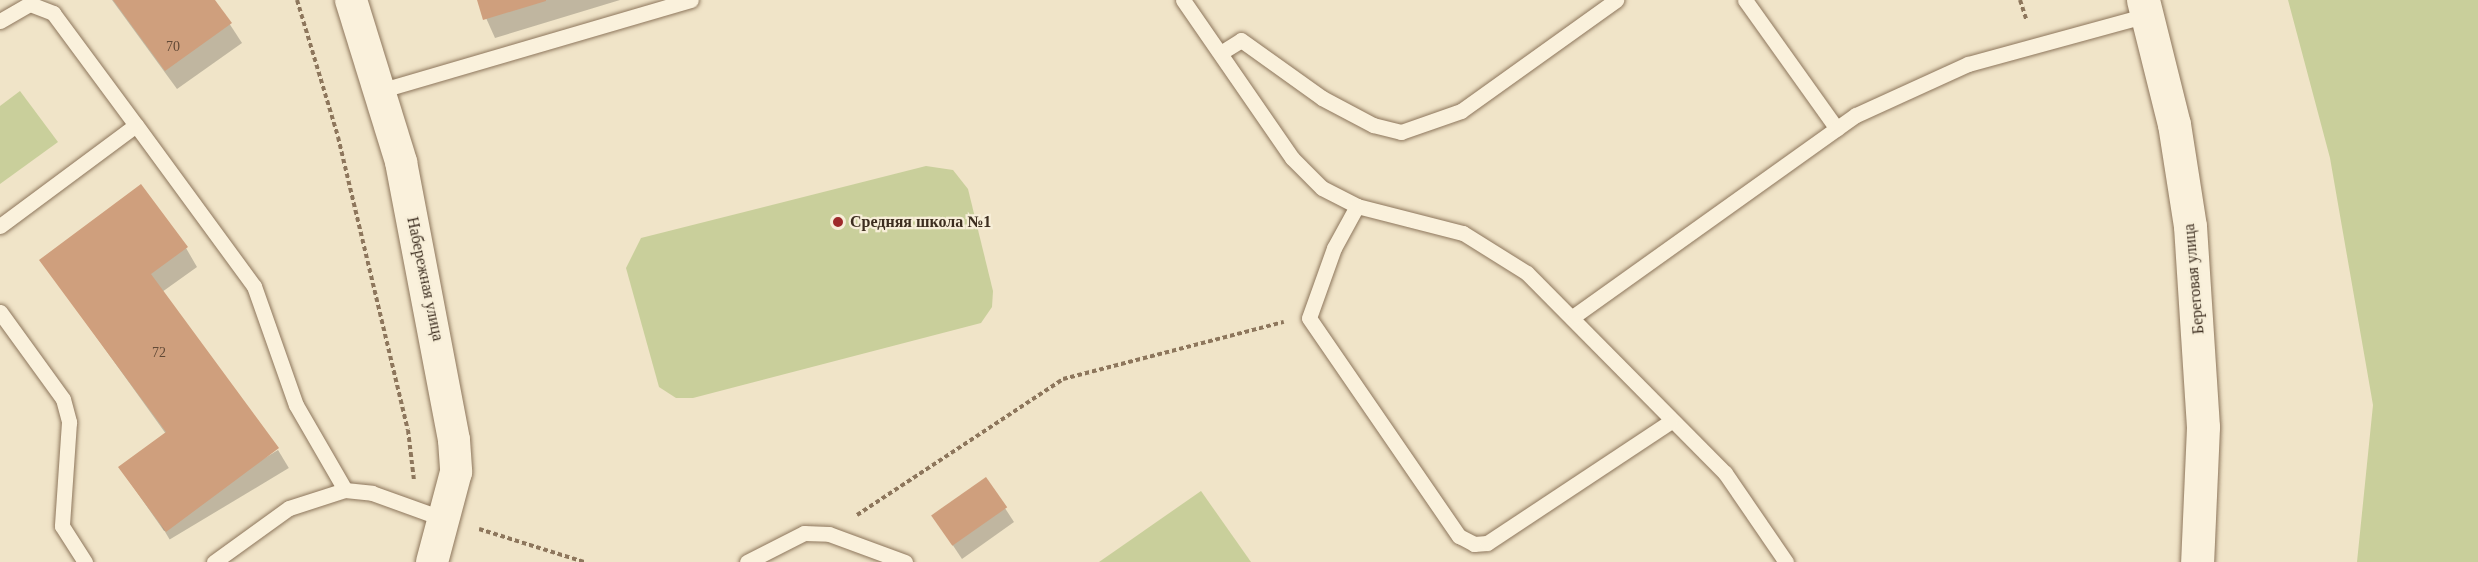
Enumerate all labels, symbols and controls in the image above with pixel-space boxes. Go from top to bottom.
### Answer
house number: 70 [166,39,180,55]
place label: Средняя школа №1 [850,212,991,232]
street label: Набережная улица [402,215,448,343]
marker: Средняя школа №1 [831,215,845,229]
street label: Береговая улица [2180,223,2208,335]
house number: 72 [152,345,166,361]

